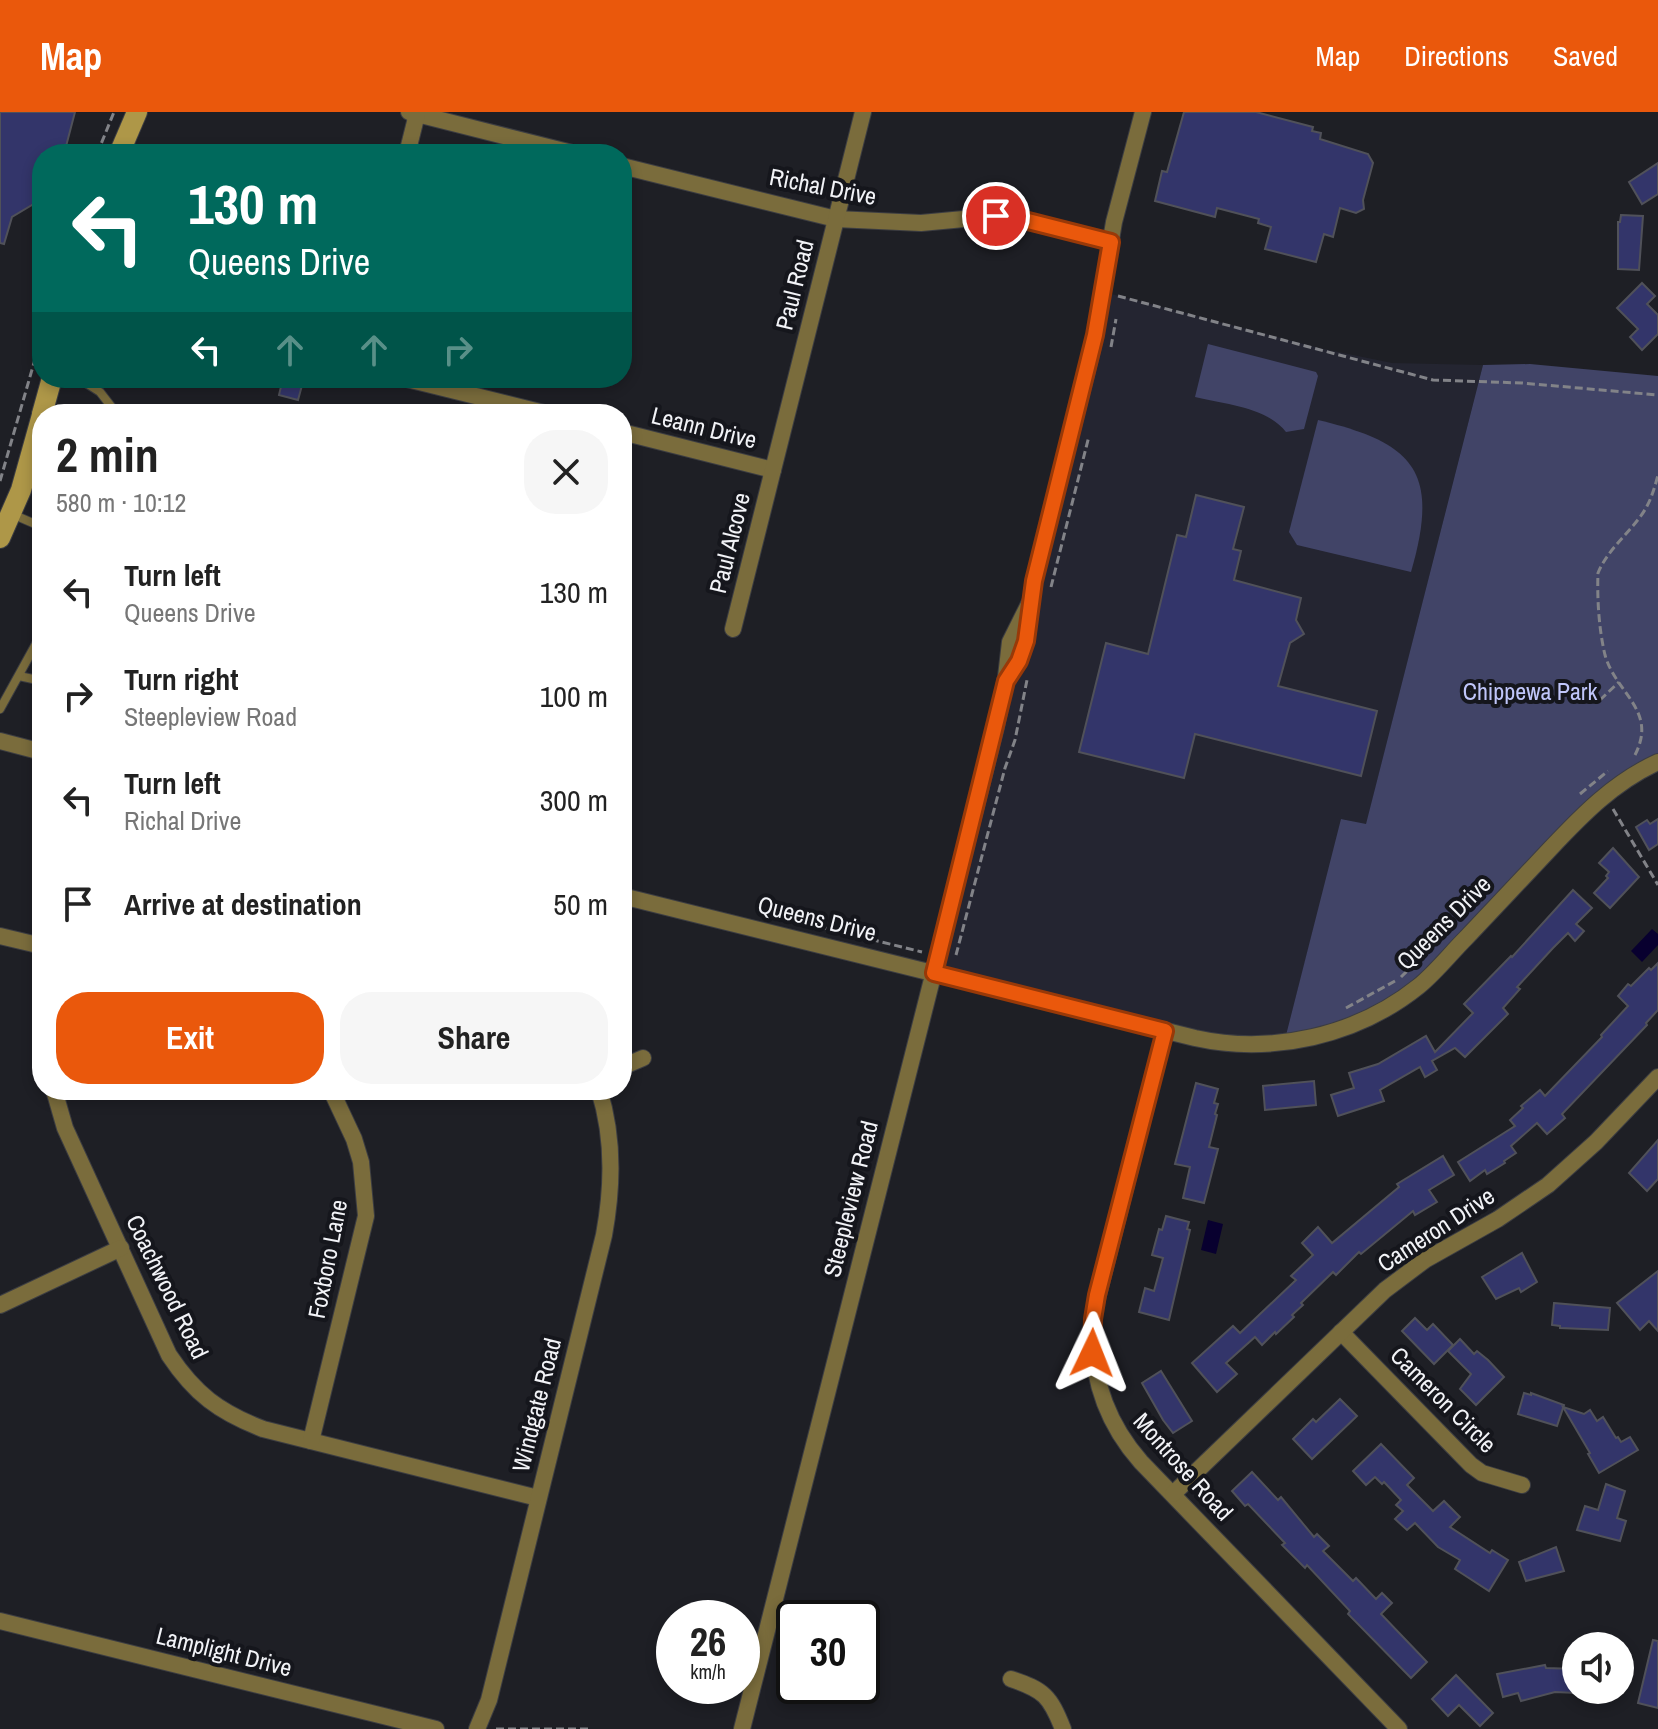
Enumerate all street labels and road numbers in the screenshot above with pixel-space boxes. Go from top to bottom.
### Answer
street label: Richal Drive [767,160,879,212]
street label: Paul Road [767,236,821,333]
street label: Leann Drive [648,399,760,456]
street label: Paul Alcove [701,489,757,597]
street label: Queens Drive [1389,868,1498,977]
street label: Queens Drive [754,888,880,948]
street label: Steepleview Road [815,1117,885,1280]
street label: Cameron Drive [1371,1179,1500,1279]
street label: Foxboro Lane [300,1197,354,1321]
street label: Coachwood Road [119,1209,217,1364]
street label: Windgate Road [504,1335,568,1475]
street label: Cameron Circle [1384,1339,1504,1459]
street label: Montrose Road [1127,1406,1241,1527]
street label: Lamplight Drive [153,1619,296,1683]

